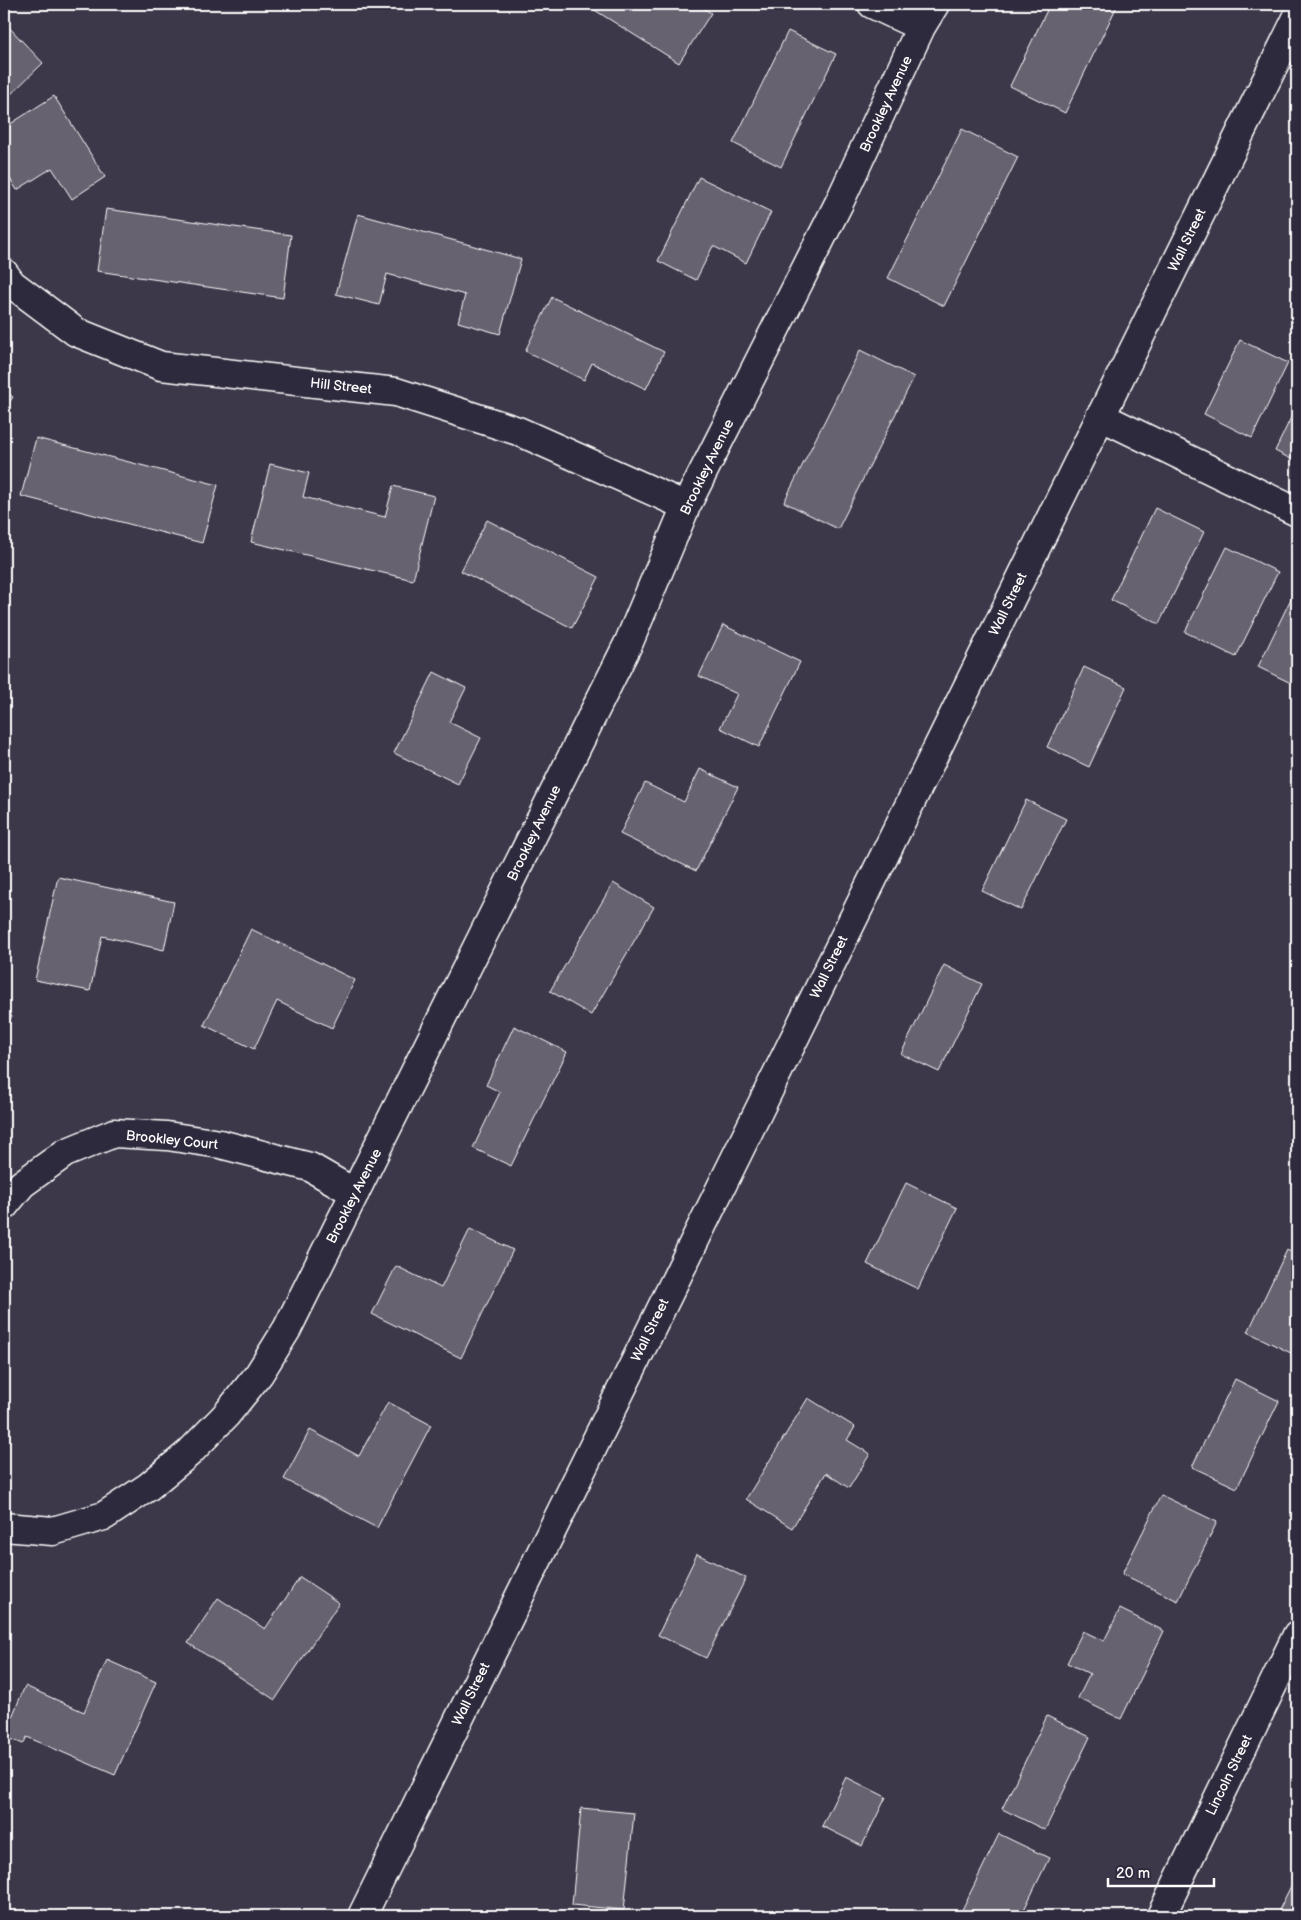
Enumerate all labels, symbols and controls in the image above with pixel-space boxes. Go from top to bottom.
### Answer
street label: Brookley Avenue [856,53,916,155]
street label: Wall Street [1164,205,1210,274]
street label: Hill Street [309,374,373,398]
street label: Brookley Avenue [676,416,738,518]
street label: Wall Street [985,569,1031,638]
street label: Brookley Avenue [503,782,565,884]
street label: Wall Street [806,932,852,1001]
street label: Brookley Court [125,1127,220,1153]
street label: Brookley Avenue [323,1146,385,1246]
street label: Wall Street [627,1295,673,1364]
street label: Wall Street [448,1659,494,1728]
street label: Lincoln Street [1202,1731,1256,1818]
scale bar [1108,1855,1215,1887]
text: 20 m [1116,1864,1150,1883]

